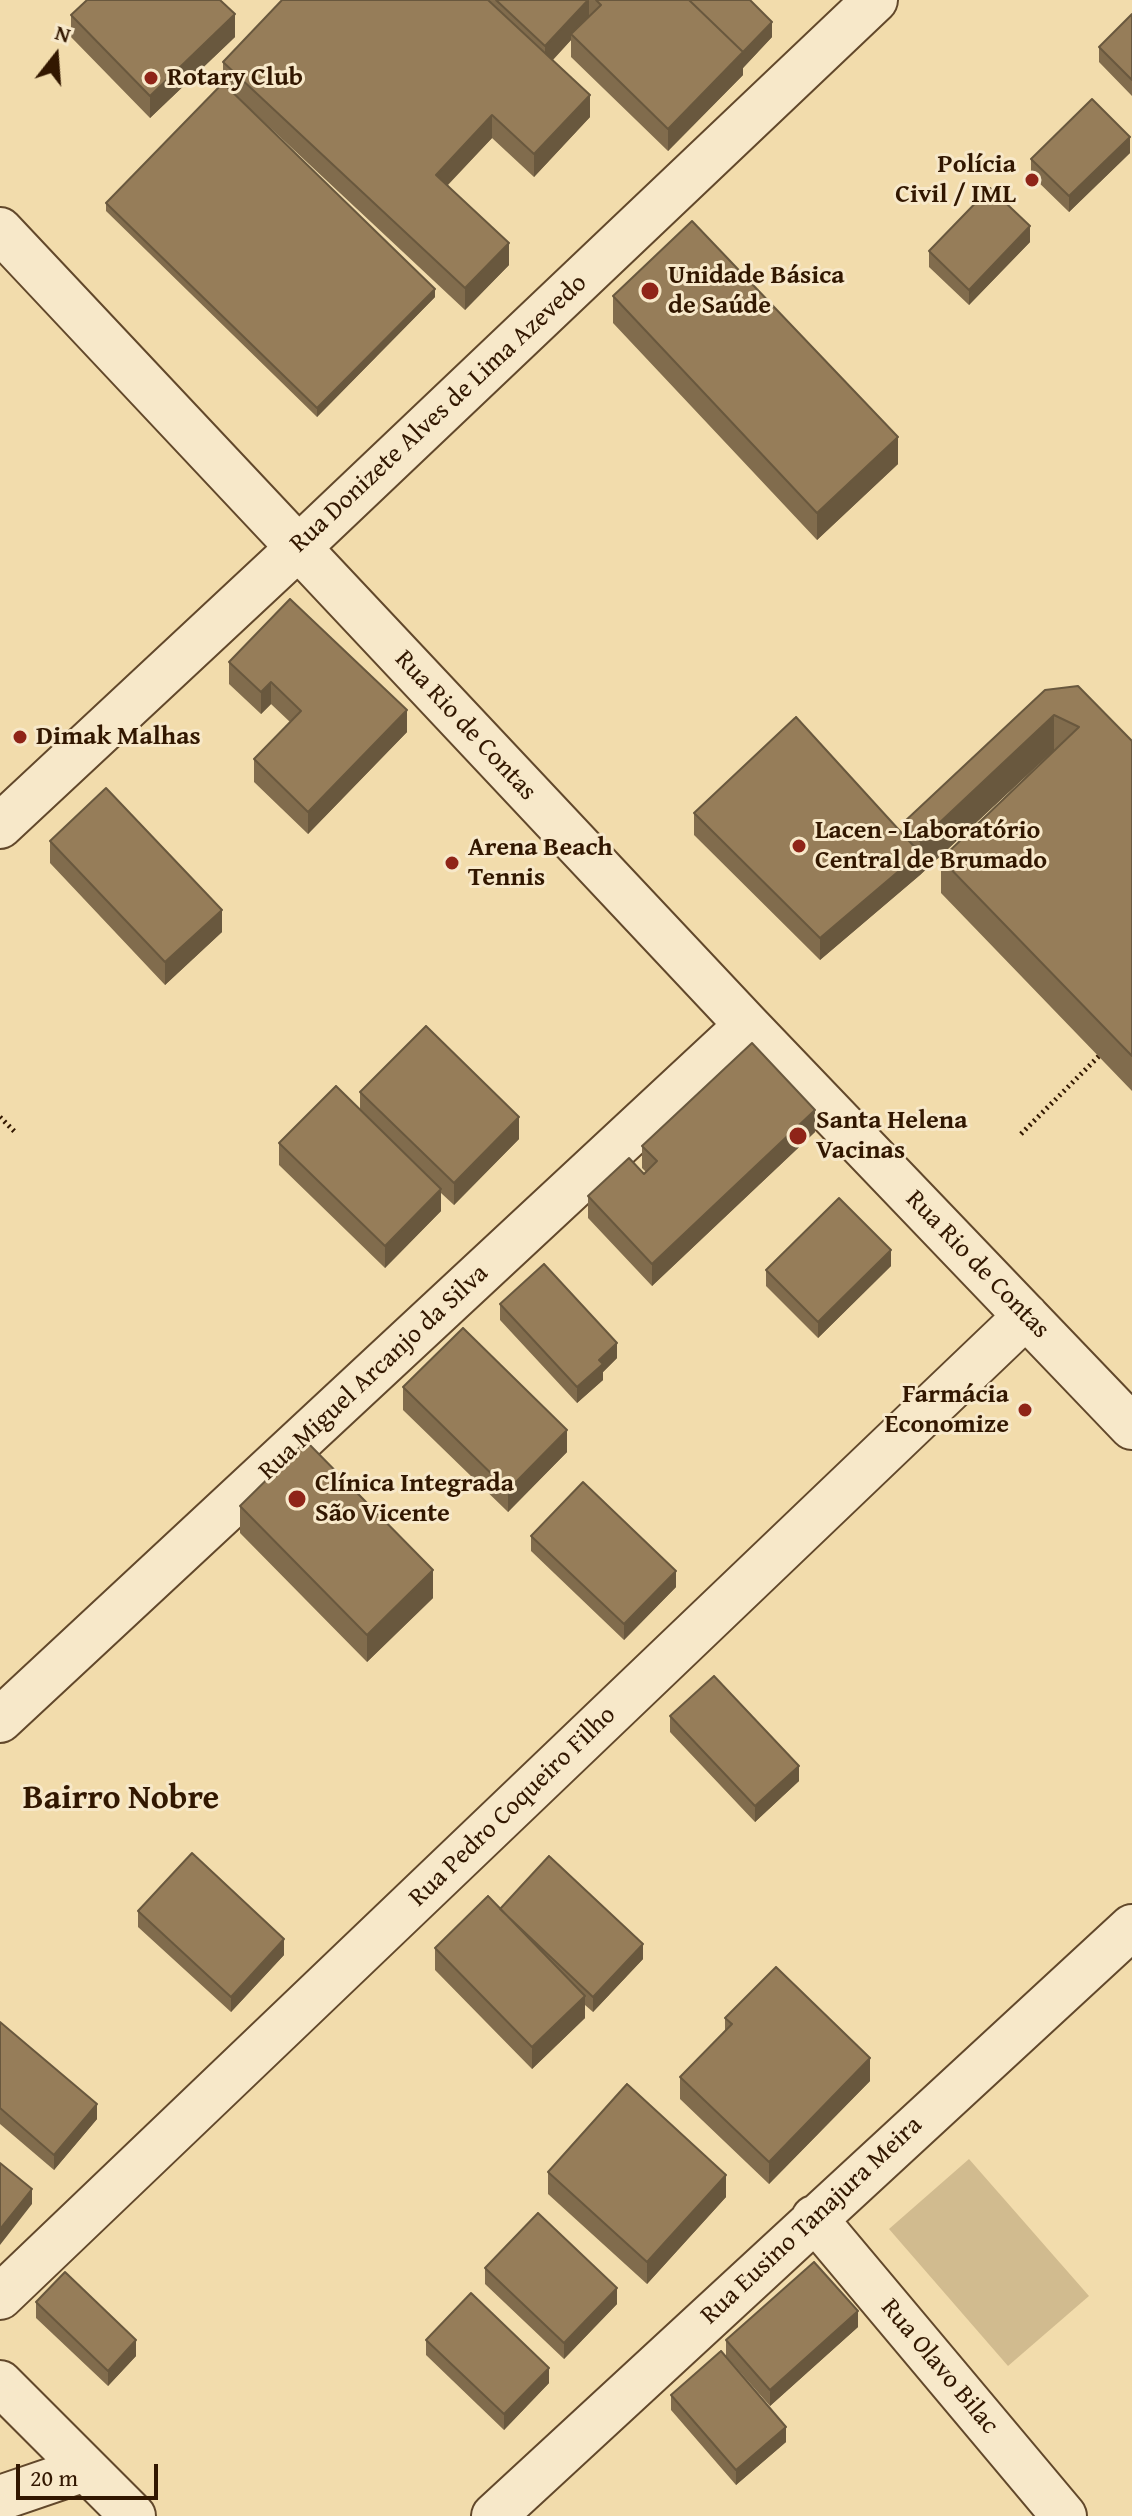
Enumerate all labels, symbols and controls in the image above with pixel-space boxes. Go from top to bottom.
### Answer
north arrow [16,16,96,96]
text: N [51,16,75,51]
place label: Rotary Club [167,62,303,94]
marker: Rotary Club [142,69,160,87]
place label: Polícia Civil / IML [895,149,1016,210]
marker: Polícia Civil / IML [1023,171,1041,189]
place label: Unidade Básica de Saúde [668,260,845,322]
street label: Rua Donizete Alves de Lima Azevedo [284,268,594,560]
marker: Unidade Básica de Saúde [639,280,661,302]
street label: Rua Rio de Contas [387,644,543,808]
place label: Dimak Malhas [36,721,201,753]
marker: Dimak Malhas [11,728,29,746]
place label: Lacen - Laboratório Central de Brumado [815,815,1047,876]
place label: Arena Beach Tennis [468,832,612,894]
marker: Lacen - Laboratório Central de Brumado [790,837,808,855]
marker: Arena Beach Tennis [443,854,461,872]
place label: Santa Helena Vacinas [816,1105,968,1166]
marker: Santa Helena Vacinas [787,1125,809,1147]
street label: Rua Rio de Contas [898,1184,1056,1346]
street label: Rua Miguel Arcanjo da Silva [253,1259,495,1487]
place label: Farmácia Economize [885,1379,1009,1440]
marker: Farmácia Economize [1016,1401,1034,1419]
place label: Clínica Integrada São Vicente [315,1468,514,1530]
marker: Clínica Integrada São Vicente [286,1488,308,1510]
street label: Rua Pedro Coqueiro Filho [403,1700,623,1914]
district label: Bairro Nobre [23,1779,219,1819]
street label: Rua Eusino Tanajura Meira [695,2110,929,2332]
street label: Rua Olavo Bilac [874,2293,1004,2441]
scale bar [20,2448,162,2498]
text: 20 m [30,2460,78,2495]

